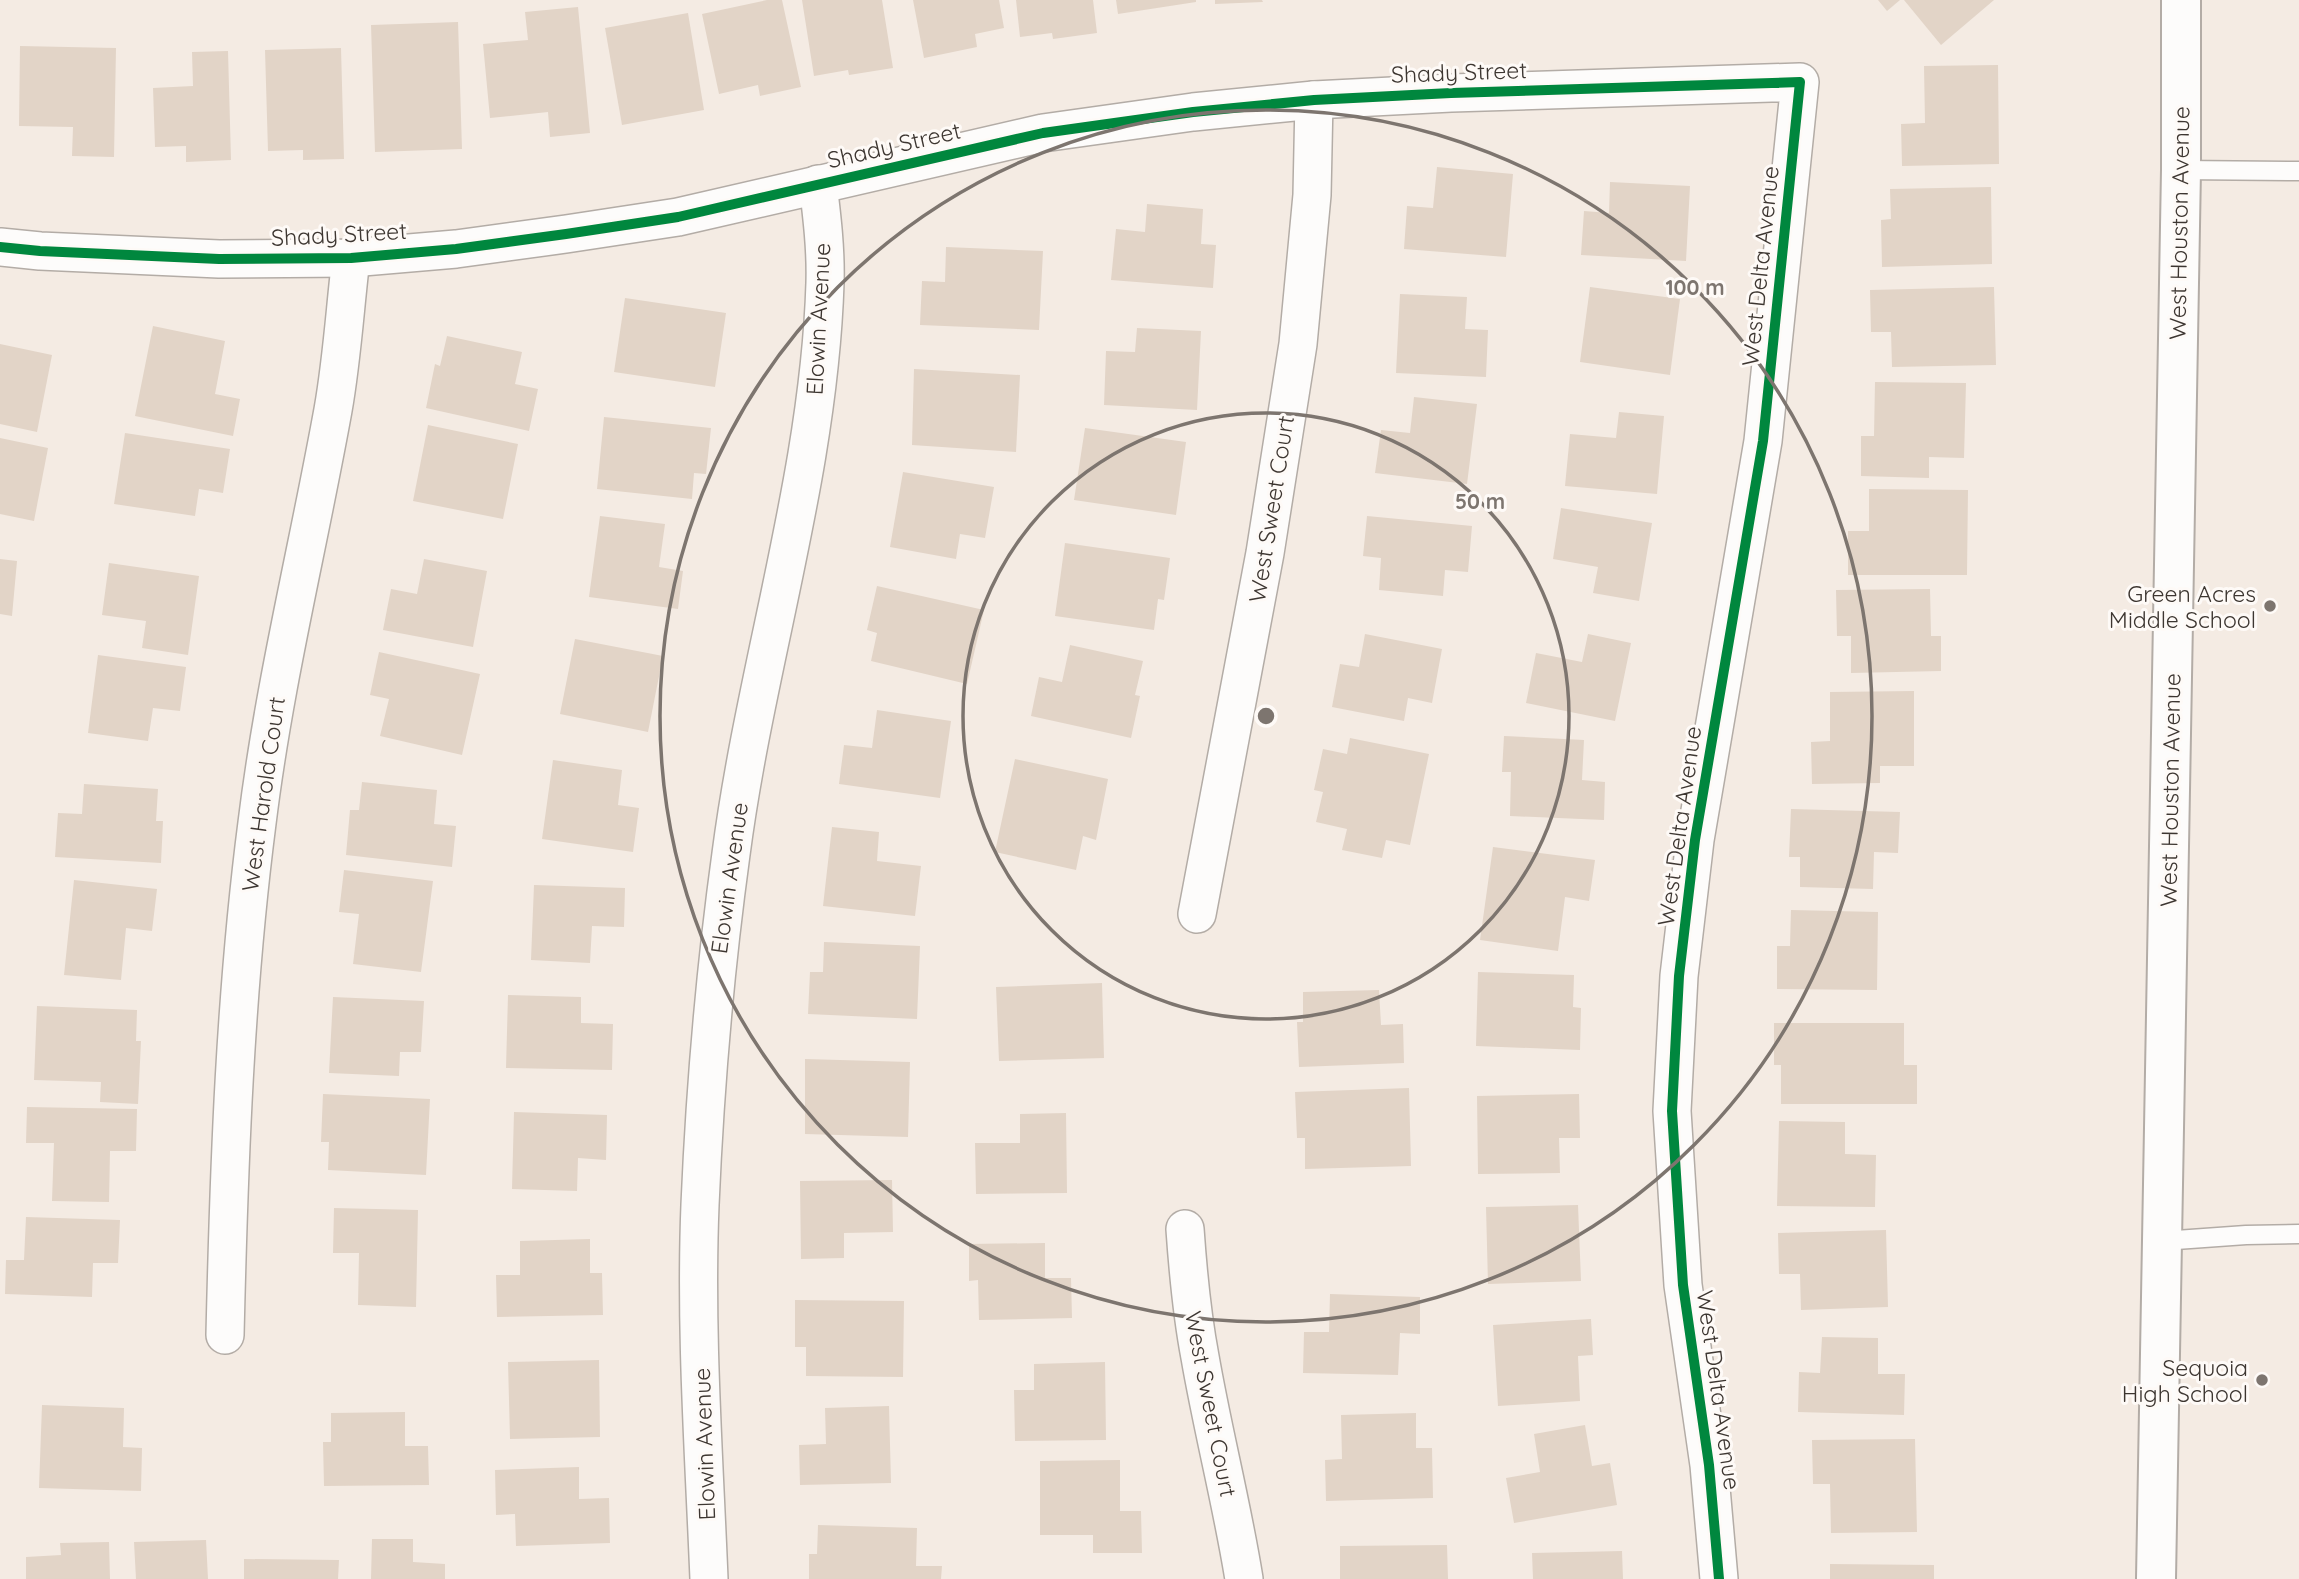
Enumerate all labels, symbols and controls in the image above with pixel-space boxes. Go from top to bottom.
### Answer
street label: Shady Street [1390,55,1528,89]
street label: West Houston Avenue [2162,106,2196,340]
street label: Shady Street [824,116,964,174]
street label: West Delta Avenue [1735,164,1785,368]
street label: Shady Street [270,216,408,252]
street label: Elowin Avenue [800,242,836,396]
text: 100 m [1665,274,1725,300]
street label: West Sweet Court [1242,413,1300,604]
text: 50 m [1455,488,1505,514]
place label: Green Acres Middle School [2109,579,2256,634]
marker: Green Acres Middle School [2262,598,2278,614]
street label: West Houston Avenue [2153,673,2187,907]
street label: West Harold Court [235,695,291,893]
centre of rings [1254,704,1278,728]
street label: West Delta Avenue [1651,724,1707,928]
street label: Elowin Avenue [704,800,754,956]
street label: West Delta Avenue [1691,1288,1747,1492]
street label: West Sweet Court [1179,1309,1243,1500]
place label: Sequoia High School [2122,1353,2248,1408]
street label: Elowin Avenue [687,1367,721,1521]
marker: Sequoia High School [2254,1372,2270,1388]

